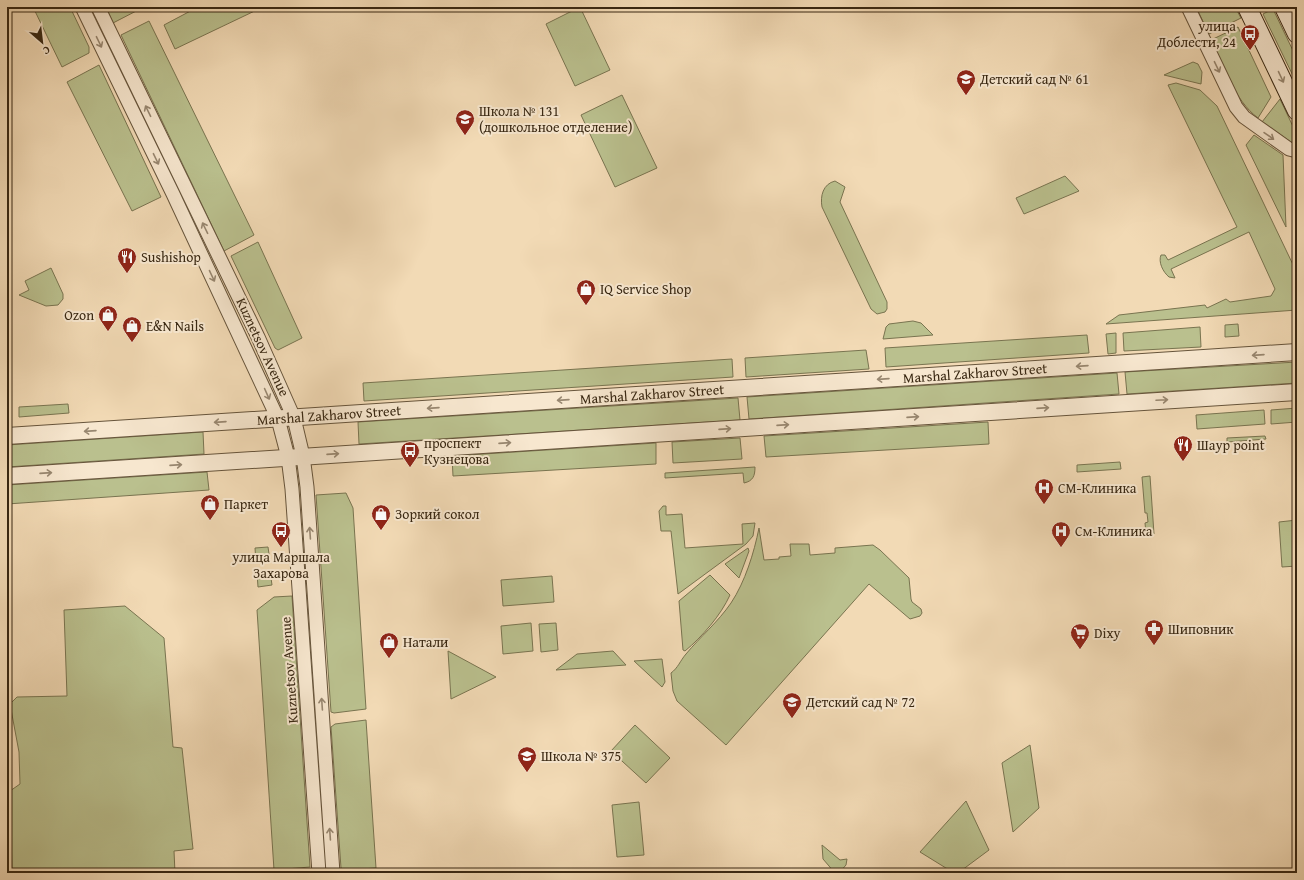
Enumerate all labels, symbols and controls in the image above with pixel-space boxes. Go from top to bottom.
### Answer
place label: улица Доблести, 24 [1156,16,1236,52]
north arrow [22,22,62,62]
bus stop icon: улица Доблести, 24 [1239,23,1261,51]
one-way arrow [96,36,103,48]
text: С [40,42,53,59]
one-way arrow [1214,61,1221,73]
school or university icon: Детский сад № 61 [955,68,977,96]
place label: Детский сад № 61 [979,69,1089,89]
one-way arrow [1278,71,1285,83]
place label: Школа № 131 (дошкольное отделение) [479,101,632,137]
one-way arrow [144,106,152,118]
school or university icon: Школа № 131 (дошкольное отделение) [454,108,476,136]
one-way arrow [1264,132,1275,140]
one-way arrow [153,153,160,165]
one-way arrow [201,223,208,235]
restaurant icon: Sushishop [116,246,138,274]
place label: Sushishop [141,247,201,267]
one-way arrow [209,270,216,282]
shop icon: IQ Service Shop [575,278,597,306]
place label: IQ Service Shop [600,279,692,299]
street label: Kuznetsov Avenue [231,294,295,400]
shop icon: Ozon [97,304,119,332]
place label: Ozon [64,305,94,325]
shop icon: E&N Nails [121,315,143,343]
place label: E&N Nails [146,316,204,336]
one-way arrow [1252,351,1265,358]
street label: Marshal Zakharov Street [902,358,1048,388]
one-way arrow [1076,363,1089,370]
one-way arrow [877,376,890,383]
street label: Marshal Zakharov Street [579,379,725,409]
one-way arrow [264,388,271,400]
one-way arrow [557,396,570,404]
one-way arrow [1155,396,1168,404]
street label: Marshal Zakharov Street [256,400,402,430]
one-way arrow [427,405,440,412]
one-way arrow [1036,405,1049,412]
one-way arrow [906,413,919,420]
one-way arrow [214,419,227,426]
one-way arrow [776,422,789,429]
one-way arrow [718,425,731,432]
one-way arrow [84,427,97,434]
place label: проспект Кузнецова [424,433,489,469]
restaurant icon: Шаур point [1172,434,1194,462]
place label: Шаур point [1197,435,1265,455]
bus stop icon: проспект Кузнецова [399,440,421,468]
one-way arrow [498,440,511,447]
one-way arrow [326,451,339,458]
one-way arrow [169,461,182,468]
one-way arrow [39,470,52,477]
hospital icon: СМ-Клиника [1033,477,1055,505]
place label: СМ-Клиника [1058,478,1137,498]
shop icon: Паркет [199,493,221,521]
place label: Паркет [224,494,268,514]
shop icon: Зоркий сокол [370,503,392,531]
place label: Зоркий сокол [395,504,480,524]
bus stop icon: улица Маршала Захарова [270,520,292,548]
hospital icon: См-Клиника [1050,520,1072,548]
place label: См-Клиника [1075,521,1153,541]
one-way arrow [306,527,313,540]
place label: улица Маршала Захарова [231,547,330,583]
street label: Kuznetsov Avenue [275,616,303,724]
pharmacy icon: Шиповник [1143,618,1165,646]
place label: Шиповник [1168,619,1234,639]
supermarket icon: Dixy [1069,622,1091,650]
place label: Dixy [1094,623,1121,643]
shop icon: Натали [378,631,400,659]
place label: Натали [403,632,448,652]
school or university icon: Детский сад № 72 [781,691,803,719]
place label: Детский сад № 72 [805,692,915,712]
one-way arrow [318,698,325,711]
school or university icon: Школа № 375 [516,745,538,773]
place label: Школа № 375 [541,746,621,766]
one-way arrow [327,828,334,841]

